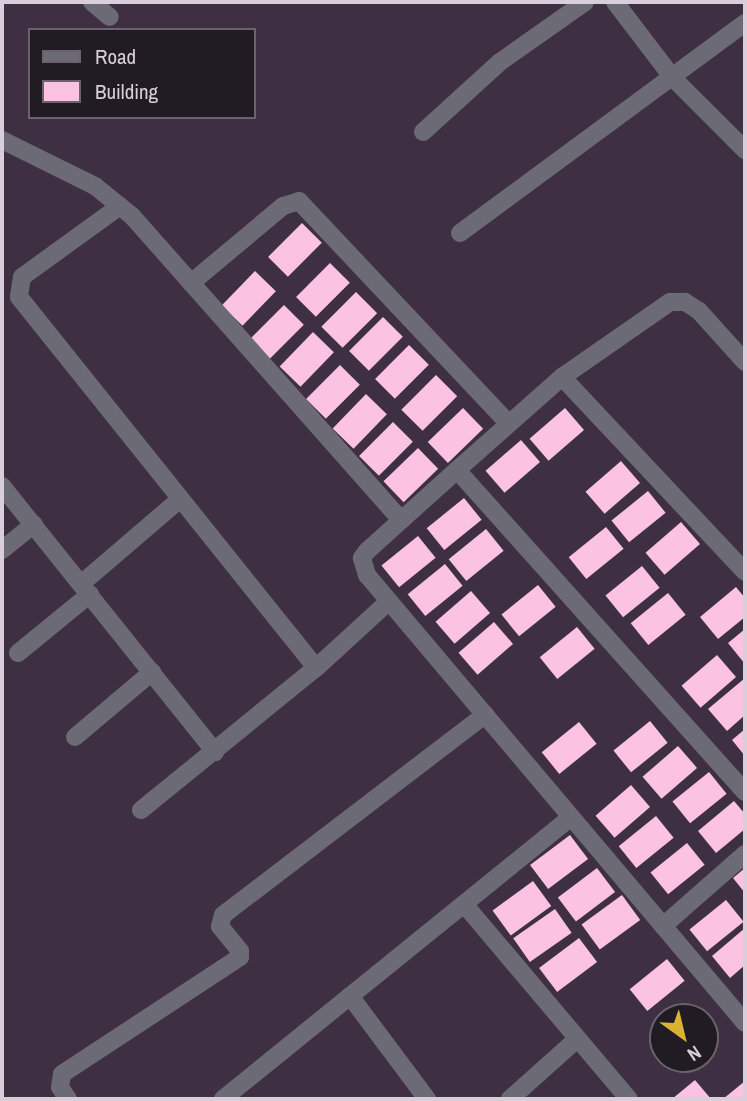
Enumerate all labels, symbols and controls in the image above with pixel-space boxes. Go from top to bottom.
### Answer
legend [28,28,256,119]
text: Road [95,42,136,71]
text: Building [95,77,158,106]
north arrow [649,1003,719,1073]
text: N [683,1040,707,1068]

